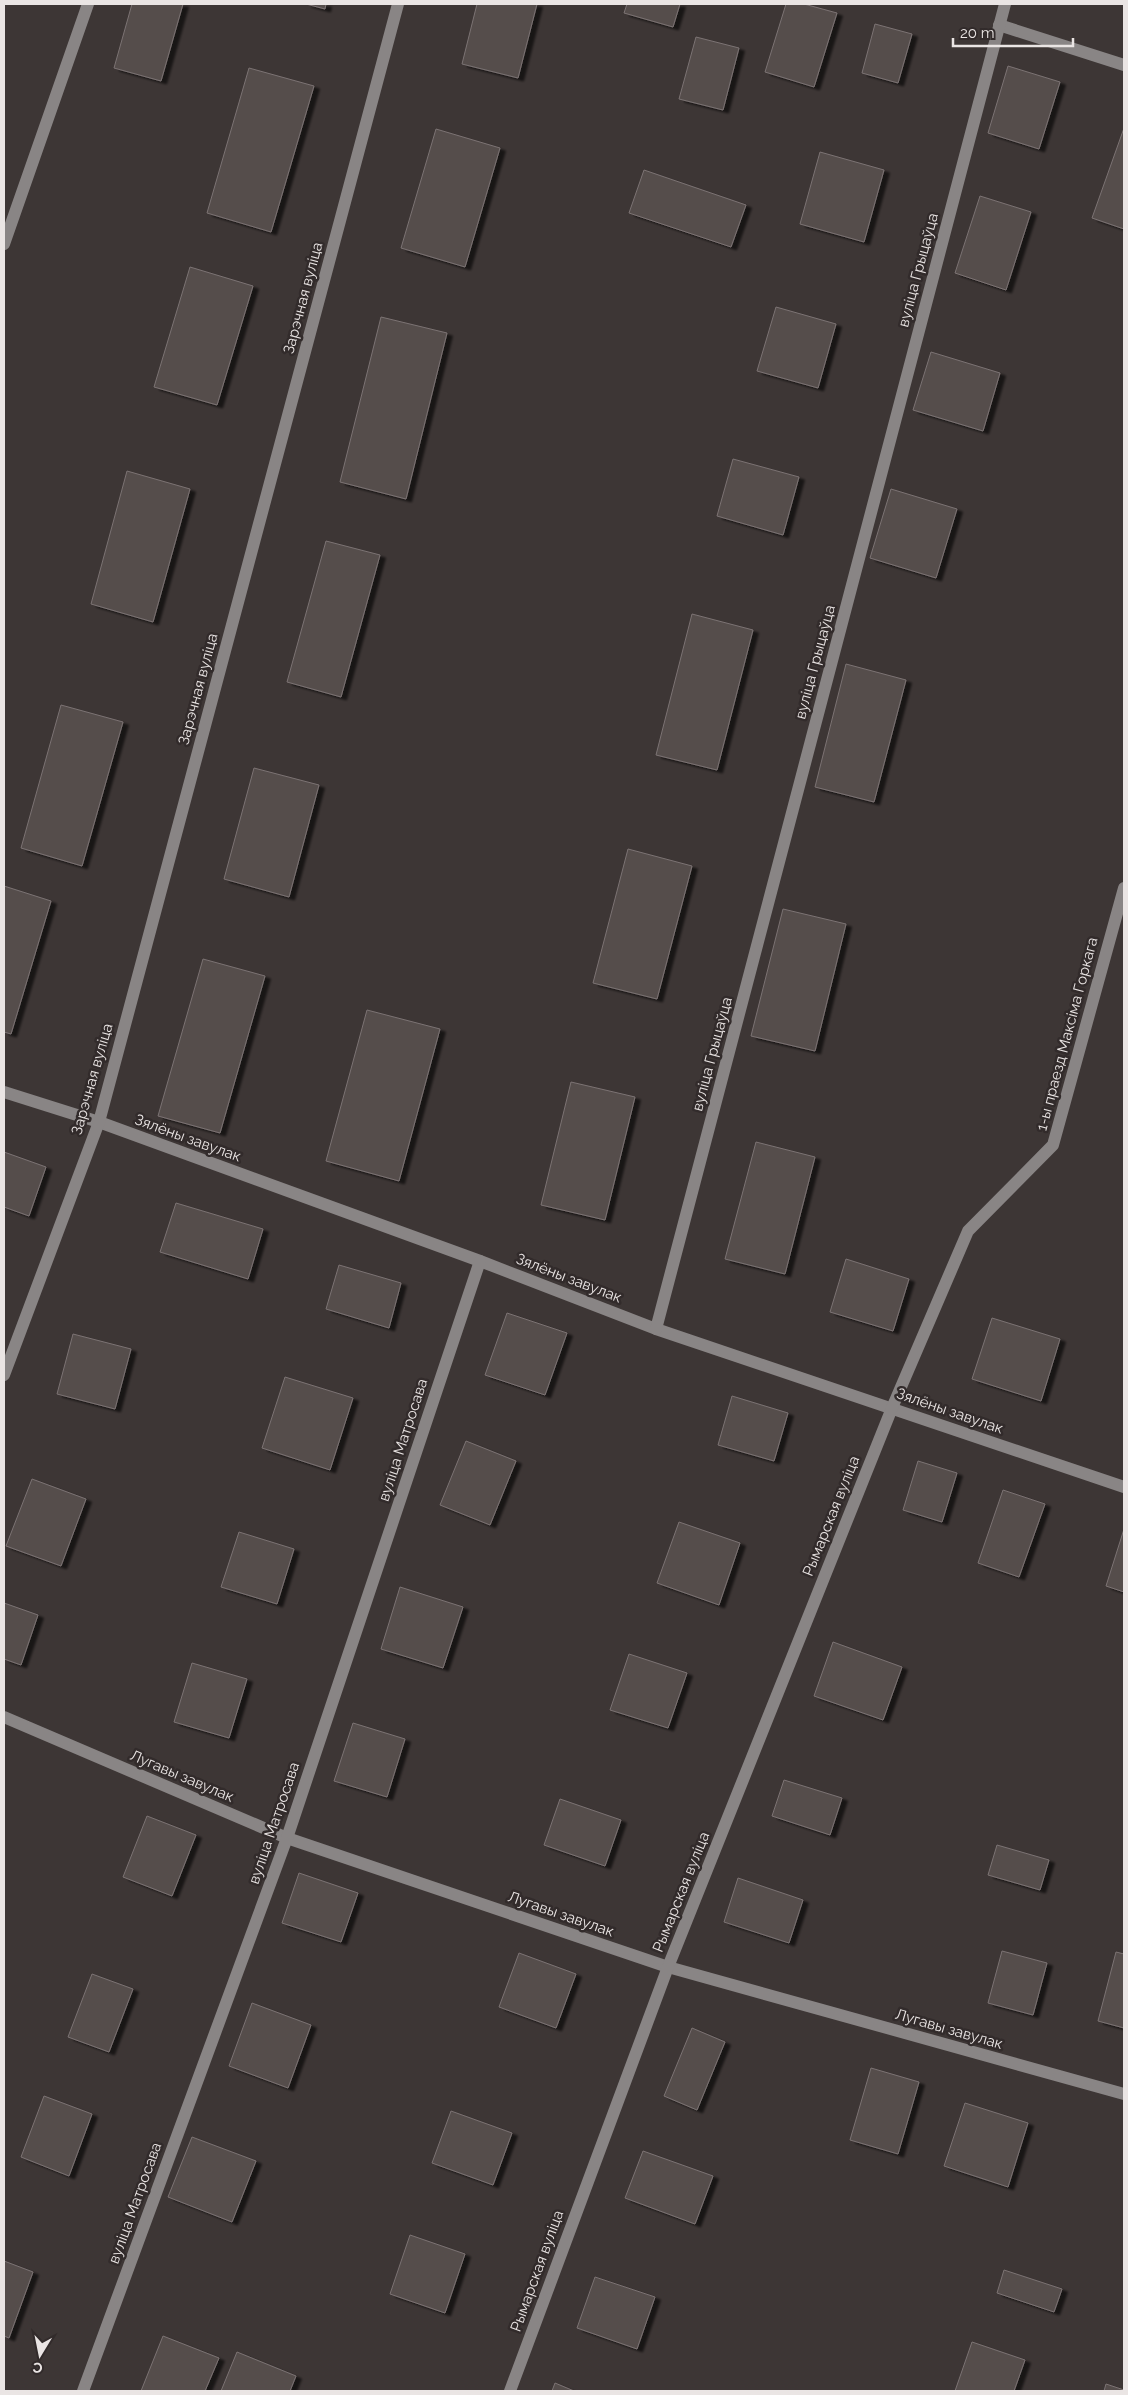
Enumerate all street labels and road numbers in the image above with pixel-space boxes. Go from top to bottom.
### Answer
street label: вуліца Грыцаўца [894,211,942,329]
street label: Зарэчная вуліца [279,240,327,356]
street label: вуліца Грыцаўца [791,603,839,721]
street label: Зарэчная вуліца [174,631,222,747]
street label: 1-ы праезд Максіма Горкага [1032,935,1102,1133]
street label: вуліца Грыцаўца [688,995,736,1113]
street label: Зарэчная вуліца [67,1021,117,1137]
street label: Зялёны завулак [132,1110,244,1166]
street label: Зялёны завулак [514,1250,625,1306]
street label: вуліца Матросава [375,1376,431,1504]
street label: Зялёны завулак [894,1384,1006,1438]
street label: Рымарская вуліца [799,1453,863,1579]
street label: Лугавы завулак [127,1746,237,1806]
street label: вуліца Матросава [245,1760,303,1886]
street label: Рымарская вуліца [649,1829,713,1955]
street label: Лугавы завулак [506,1887,617,1941]
street label: Лугавы завулак [893,2005,1005,2053]
street label: вуліца Матросава [105,2140,165,2266]
street label: Рымарская вуліца [507,2208,567,2334]

